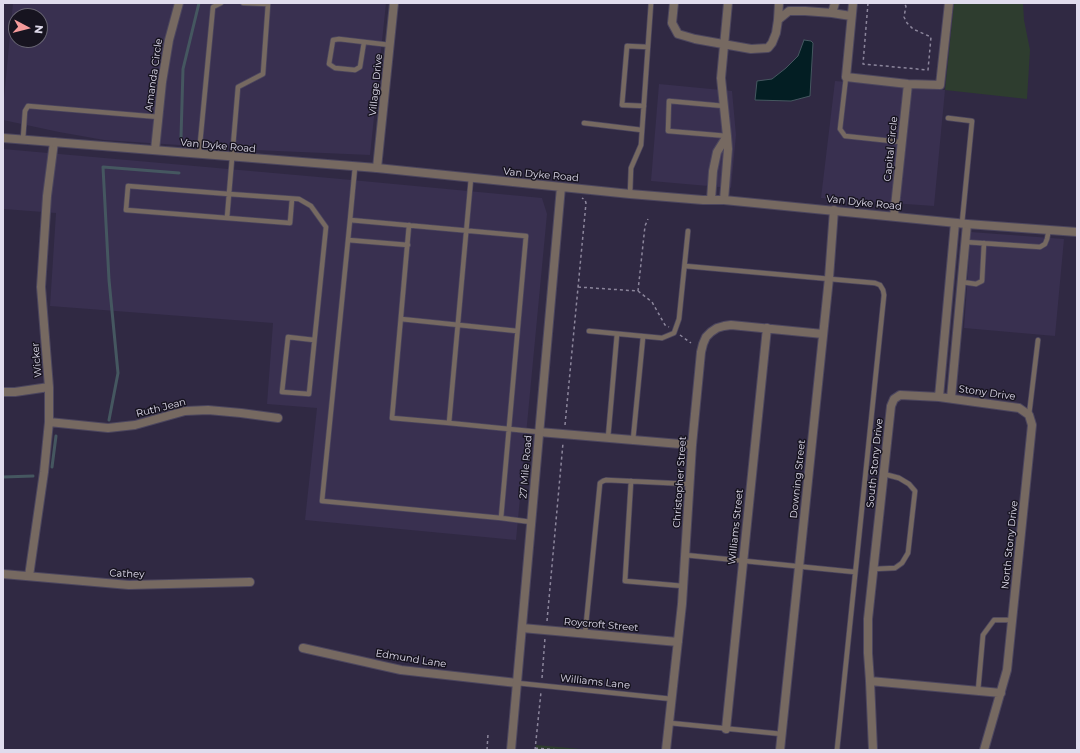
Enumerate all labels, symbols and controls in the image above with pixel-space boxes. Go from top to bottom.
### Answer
north arrow [8,8,48,48]
text: N [31,24,46,35]
street label: Amanda Circle [143,38,165,112]
street label: Village Drive [367,53,385,117]
street label: Capital Circle [882,116,900,182]
street label: Van Dyke Road [180,137,256,155]
street label: Van Dyke Road [503,166,579,184]
street label: Van Dyke Road [826,193,902,213]
street label: Wicker [29,342,45,378]
street label: Stony Drive [958,383,1016,403]
street label: Ruth Jean [135,396,187,420]
street label: South Stony Drive [864,418,886,508]
street label: 27 Mile Road [517,435,535,499]
street label: Christopher Street [671,436,689,528]
street label: Downing Street [788,439,808,519]
street label: Williams Street [726,489,746,565]
street label: North Stony Drive [999,500,1021,590]
street label: Cathey [109,567,145,581]
street label: Roycroft Street [563,616,639,634]
street label: Edmund Lane [375,647,447,671]
street label: Williams Lane [559,672,631,692]

